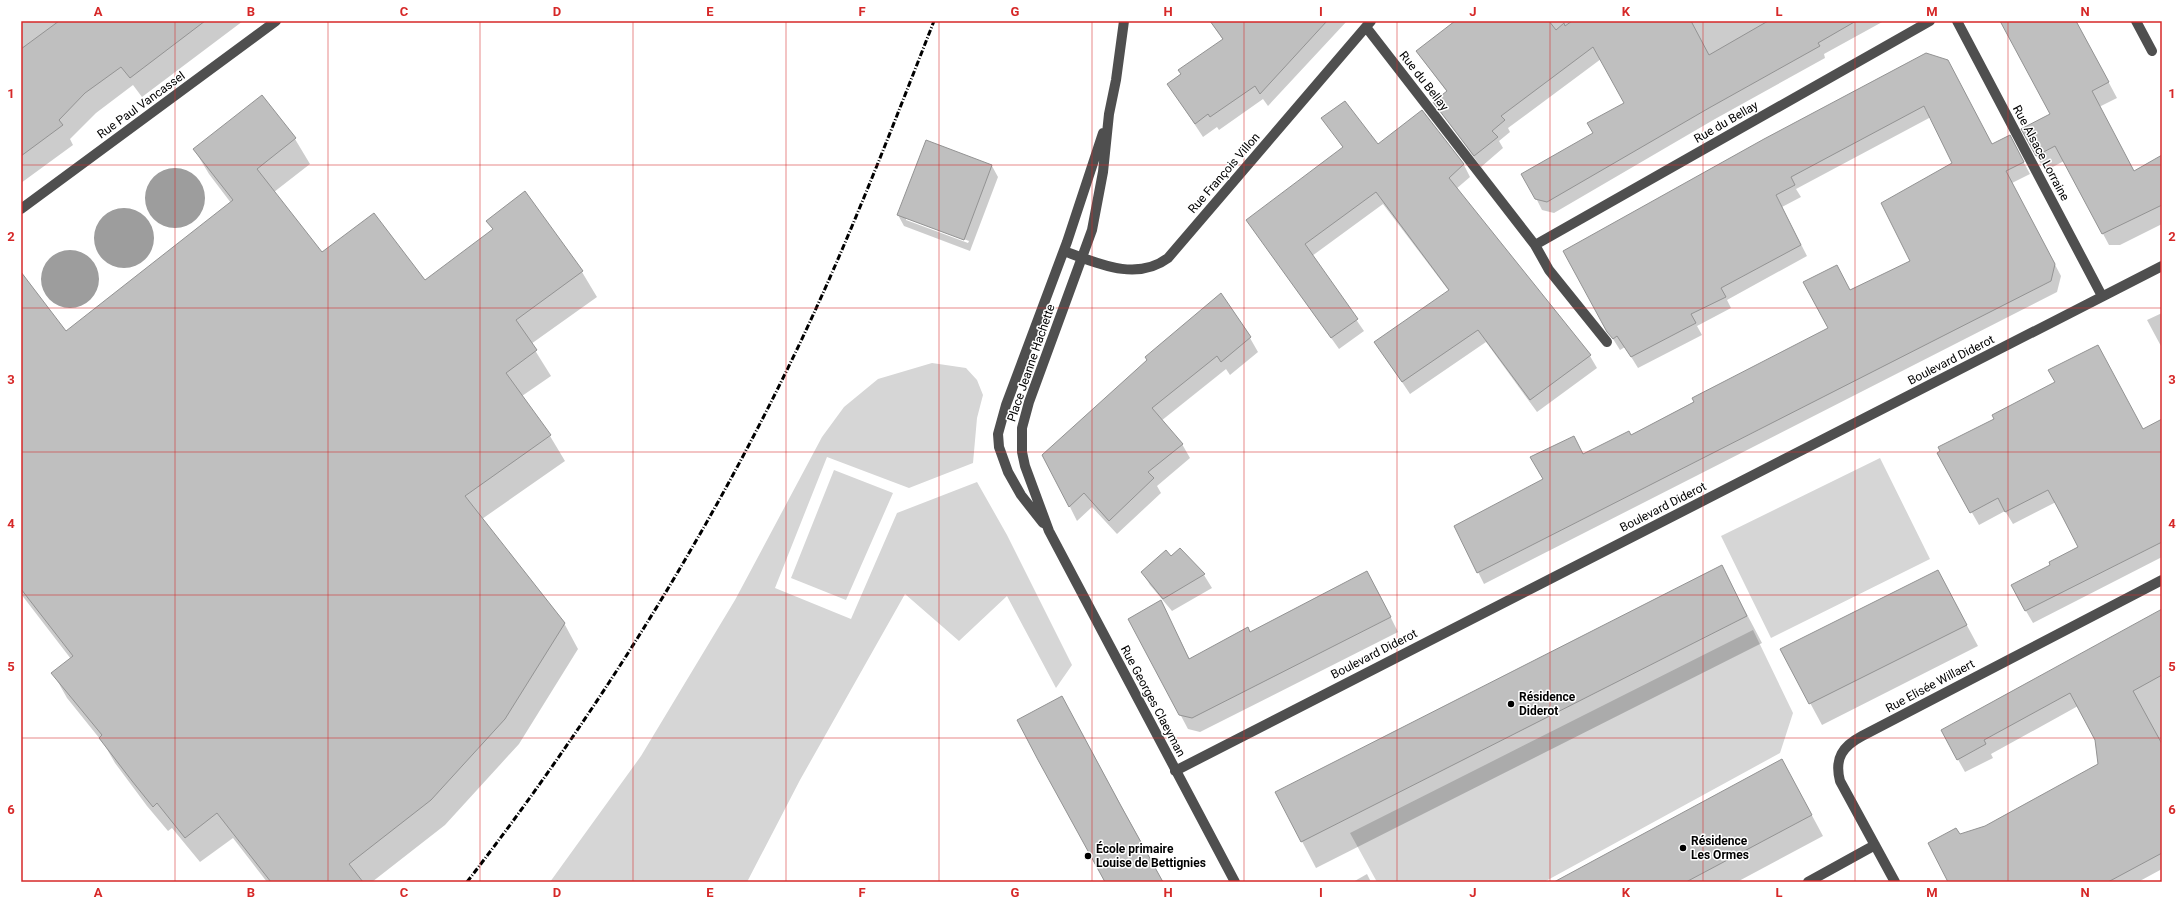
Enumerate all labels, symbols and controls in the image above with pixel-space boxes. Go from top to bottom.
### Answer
text: A [94,4,103,19]
text: B [247,4,255,19]
text: C [400,4,409,19]
text: D [553,4,561,19]
text: E [706,4,714,19]
text: F [858,4,866,19]
text: G [1011,4,1020,19]
text: H [1163,4,1173,19]
text: I [1319,4,1323,19]
text: J [1469,4,1477,19]
text: K [1622,4,1631,19]
text: L [1775,4,1783,19]
text: M [1926,4,1938,19]
text: N [2080,4,2090,19]
street label: Rue du Bellay [1396,49,1452,114]
street label: Rue Paul Vancassel [94,69,188,141]
text: 1 [7,86,15,101]
text: 1 [2168,86,2176,101]
street label: Rue du Bellay [1692,98,1761,146]
street label: Rue Alsace Lorraine [2010,103,2072,203]
street label: Rue François Villon [1185,130,1263,216]
text: 2 [7,229,15,244]
text: 2 [2168,229,2176,244]
street label: Place Jeanne Hachette [1004,302,1058,424]
street label: Boulevard Diderot [1906,332,1996,388]
text: 3 [7,372,15,387]
text: 3 [2168,372,2176,387]
street label: Boulevard Diderot [1618,479,1708,535]
text: 4 [7,516,15,531]
text: 4 [2168,516,2176,531]
street label: Boulevard Diderot [1329,626,1419,682]
street label: Rue Georges Claeyman [1118,643,1188,759]
street label: Rue Elisée Willaert [1883,657,1977,715]
text: 5 [7,659,15,674]
text: 5 [2168,659,2176,674]
place label: Résidence Diderot [1519,690,1576,718]
marker: Résidence Diderot [1506,699,1516,709]
text: 6 [7,802,15,817]
text: 6 [2168,802,2176,817]
place label: Résidence Les Ormes [1691,834,1749,862]
place label: École primaire Louise de Bettignies [1096,841,1206,870]
marker: Résidence Les Ormes [1678,843,1688,853]
marker: École primaire Louise de Bettignies [1083,851,1093,861]
text: A [94,885,103,900]
text: B [247,885,255,900]
text: C [400,885,409,900]
text: D [553,885,561,900]
text: E [706,885,714,900]
text: F [858,885,866,900]
text: G [1011,885,1020,900]
text: H [1163,885,1173,900]
text: I [1319,885,1323,900]
text: J [1469,885,1477,900]
text: K [1622,885,1631,900]
text: L [1775,885,1783,900]
text: M [1926,885,1938,900]
text: N [2080,885,2090,900]

